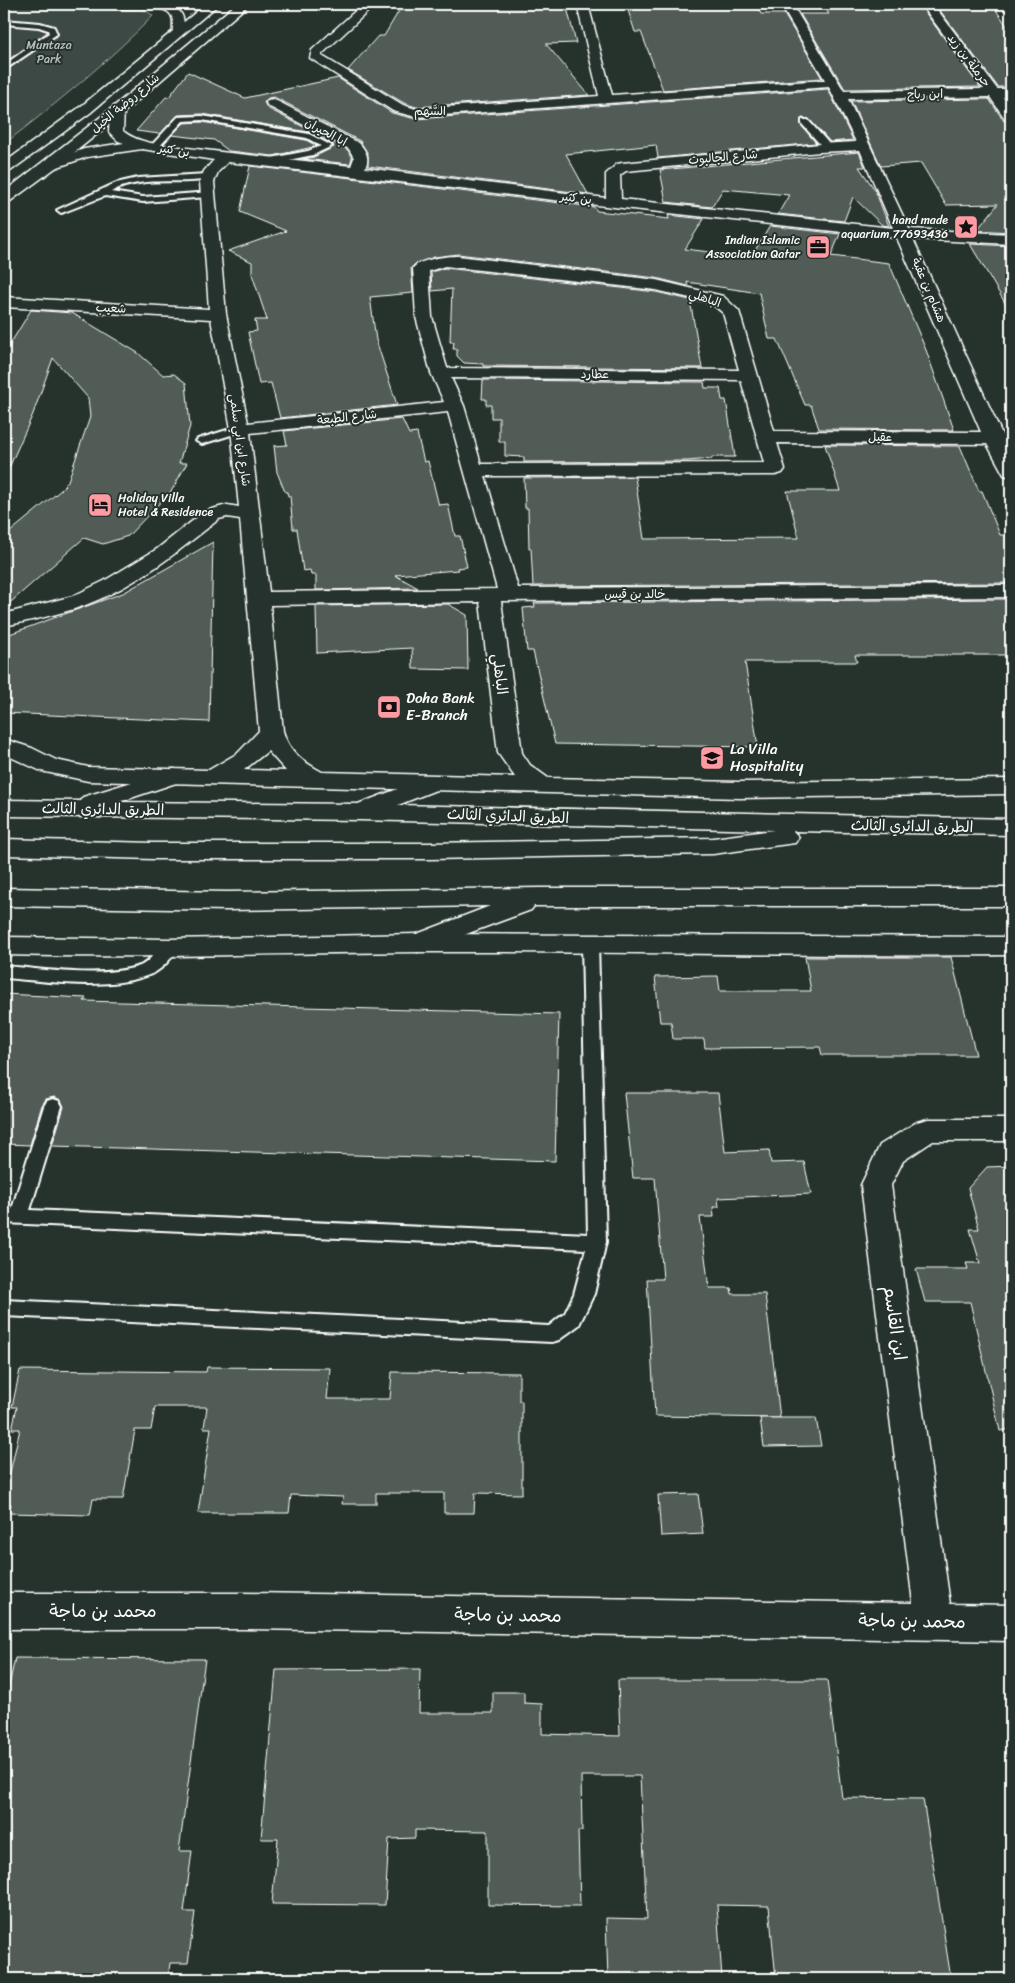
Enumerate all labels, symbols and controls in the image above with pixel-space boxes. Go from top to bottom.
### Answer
street label: حرملة بن زيد [941,28,997,92]
park label: Muntaza Park [26,34,72,70]
street label: شارع روضة الخيل [85,67,165,139]
street label: ابن رباح [907,83,943,105]
street label: السَّهم [414,100,446,122]
street label: ابا الحيران [301,112,351,152]
street label: بن كثير [156,136,191,163]
street label: شارع الجالبوت [687,143,759,171]
street label: بن كثير [558,185,593,211]
place label: hand made aquarium 77693436 [841,209,948,245]
place icon: hand made aquarium 77693436 [953,214,979,240]
place label: Indian Islamic Association Qatar [705,229,801,265]
office icon: Indian Islamic Association Qatar [805,234,831,260]
street label: هشام بن عقبة [905,254,953,326]
street label: الباهلي [686,282,724,314]
street label: شعيب [95,296,127,320]
street label: عطارد [581,363,609,385]
street label: شارع ابن ابي سلمى [223,392,257,488]
street label: شارع الطبعة [316,403,378,431]
street label: عقيل [868,426,892,448]
place label: Holiday Villa Hotel & Residence [118,487,214,523]
hotel icon: Holiday Villa Hotel & Residence [87,492,113,518]
street label: خالد بن قيس [604,583,666,605]
street label: الباهلي [485,652,515,696]
place label: Doha Bank E-Branch [406,685,475,728]
bank icon: Doha Bank E-Branch [376,694,402,720]
place label: La Villa Hospitality [730,736,804,779]
school or university icon: La Villa Hospitality [699,745,725,771]
street label: الطريق الدائري الثالث [42,795,164,823]
street label: الطريق الدائري الثالث [446,801,570,831]
street label: الطريق الدائري الثالث [851,812,973,840]
street label: ابن القاسم [874,1284,916,1362]
street label: محمد بن ماجة [49,1595,157,1627]
street label: محمد بن ماجة [454,1598,562,1632]
street label: محمد بن ماجة [858,1604,966,1638]

